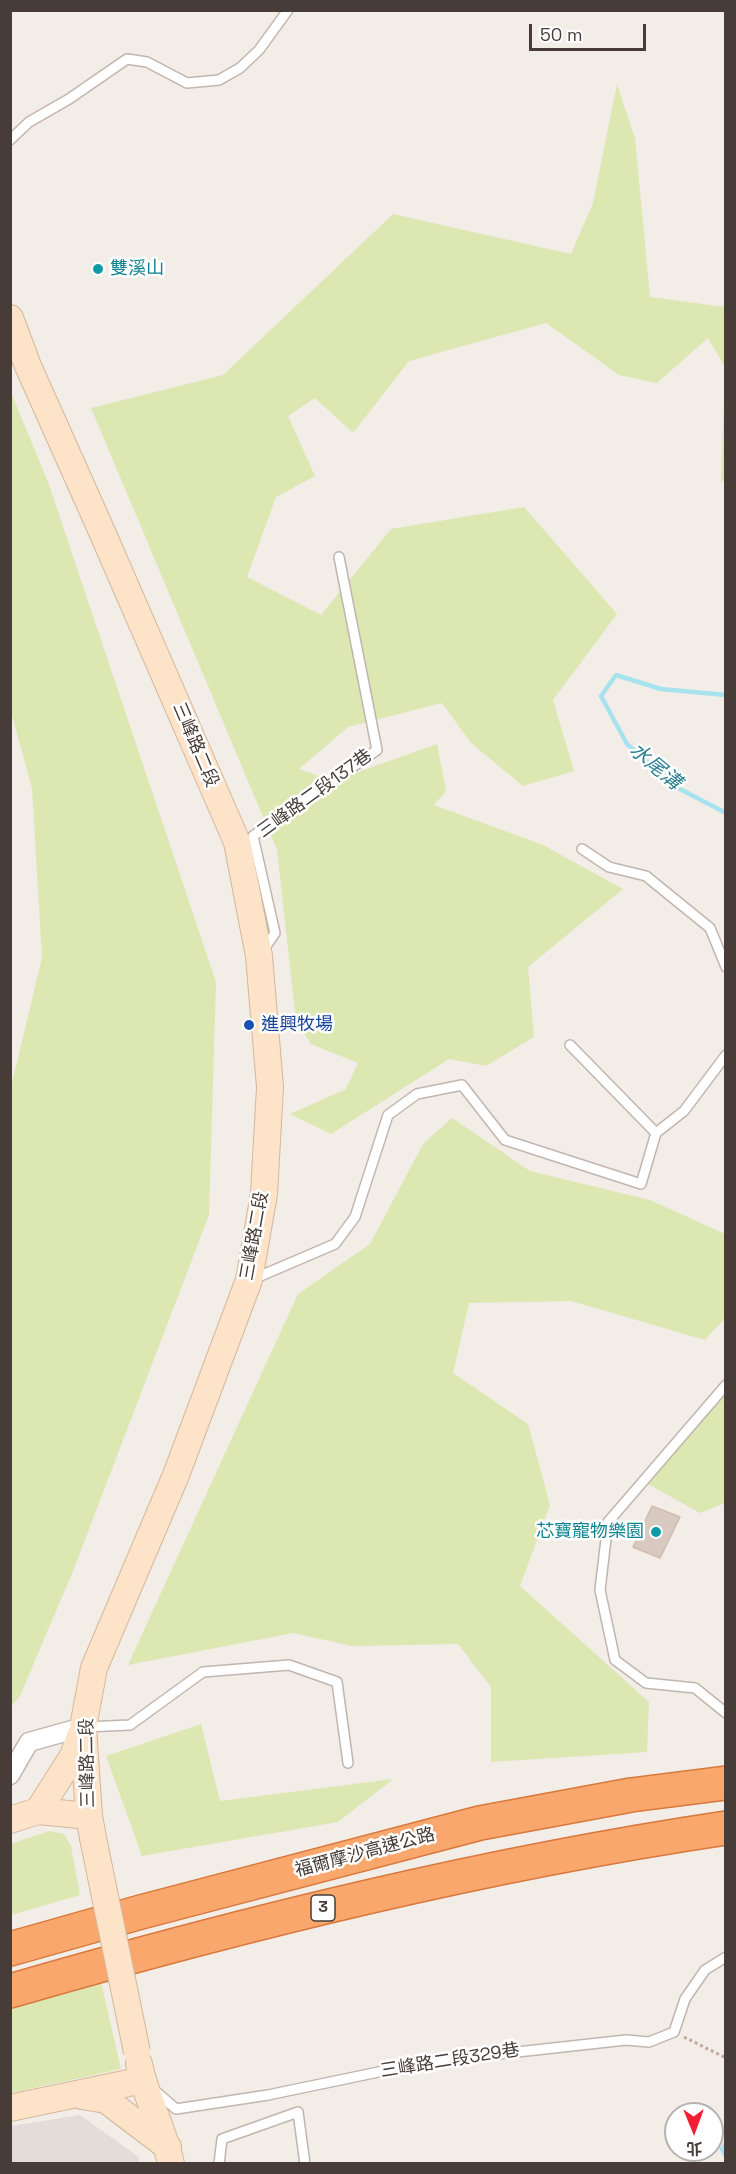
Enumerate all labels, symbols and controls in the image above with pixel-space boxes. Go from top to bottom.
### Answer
scale bar [532,12,649,50]
text: 50 m [540,23,582,46]
place label: 雙溪山 [110,258,164,280]
marker: 雙溪山 [91,262,105,276]
street label: 三峰路二段 [167,699,223,791]
water label: 水尾溝 [624,739,686,795]
street label: 三峰路二段137巷 [253,745,377,843]
place label: 進興牧場 [261,1014,333,1036]
marker: 進興牧場 [242,1018,256,1032]
street label: 三峰路二段 [237,1190,273,1282]
place label: 芯寶寵物樂園 [536,1521,644,1543]
marker: 芯寶寵物樂園 [649,1525,663,1539]
street label: 三峰路二段 [76,1718,100,1808]
street label: 福爾摩沙高速公路 [293,1824,437,1882]
road number: 3 [311,1895,335,1921]
street label: 三峰路二段329巷 [379,2039,521,2083]
north arrow [664,2102,724,2162]
text: 北 [686,2138,702,2159]

